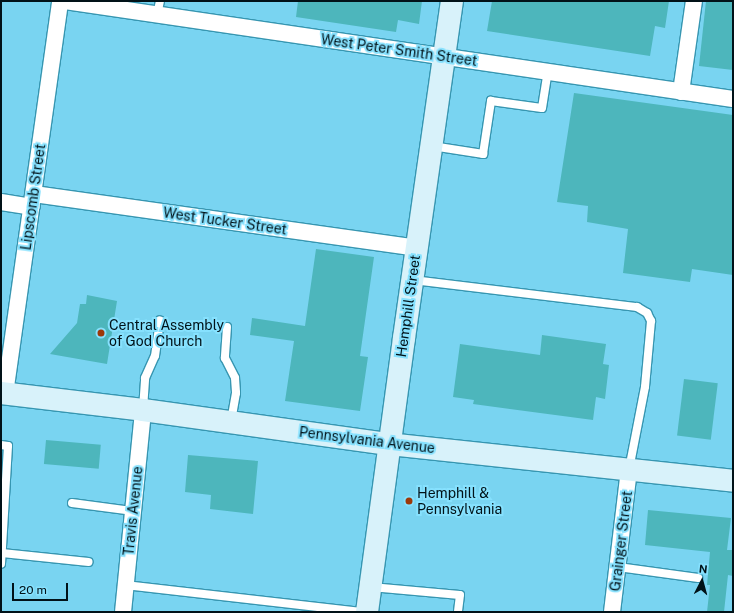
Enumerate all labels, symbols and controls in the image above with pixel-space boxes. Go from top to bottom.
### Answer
street label: West Peter Smith Street [320,31,478,69]
street label: Lipscomb Street [17,143,49,251]
street label: West Tucker Street [162,204,288,238]
street label: Hemphill Street [393,254,423,358]
place label: Central Assembly of God Church [109,317,224,350]
marker: Central Assembly of God Church [96,328,106,338]
street label: Pennsylvania Avenue [298,423,436,457]
street label: Travis Avenue [120,466,146,556]
place label: Hemphill & Pennsylvania [417,485,502,518]
street label: Grainger Street [607,490,635,592]
marker: Hemphill & Pennsylvania [404,496,414,506]
north arrow [682,561,722,601]
text: N [698,563,708,575]
scale bar [14,575,70,601]
text: 20 m [19,583,47,597]

